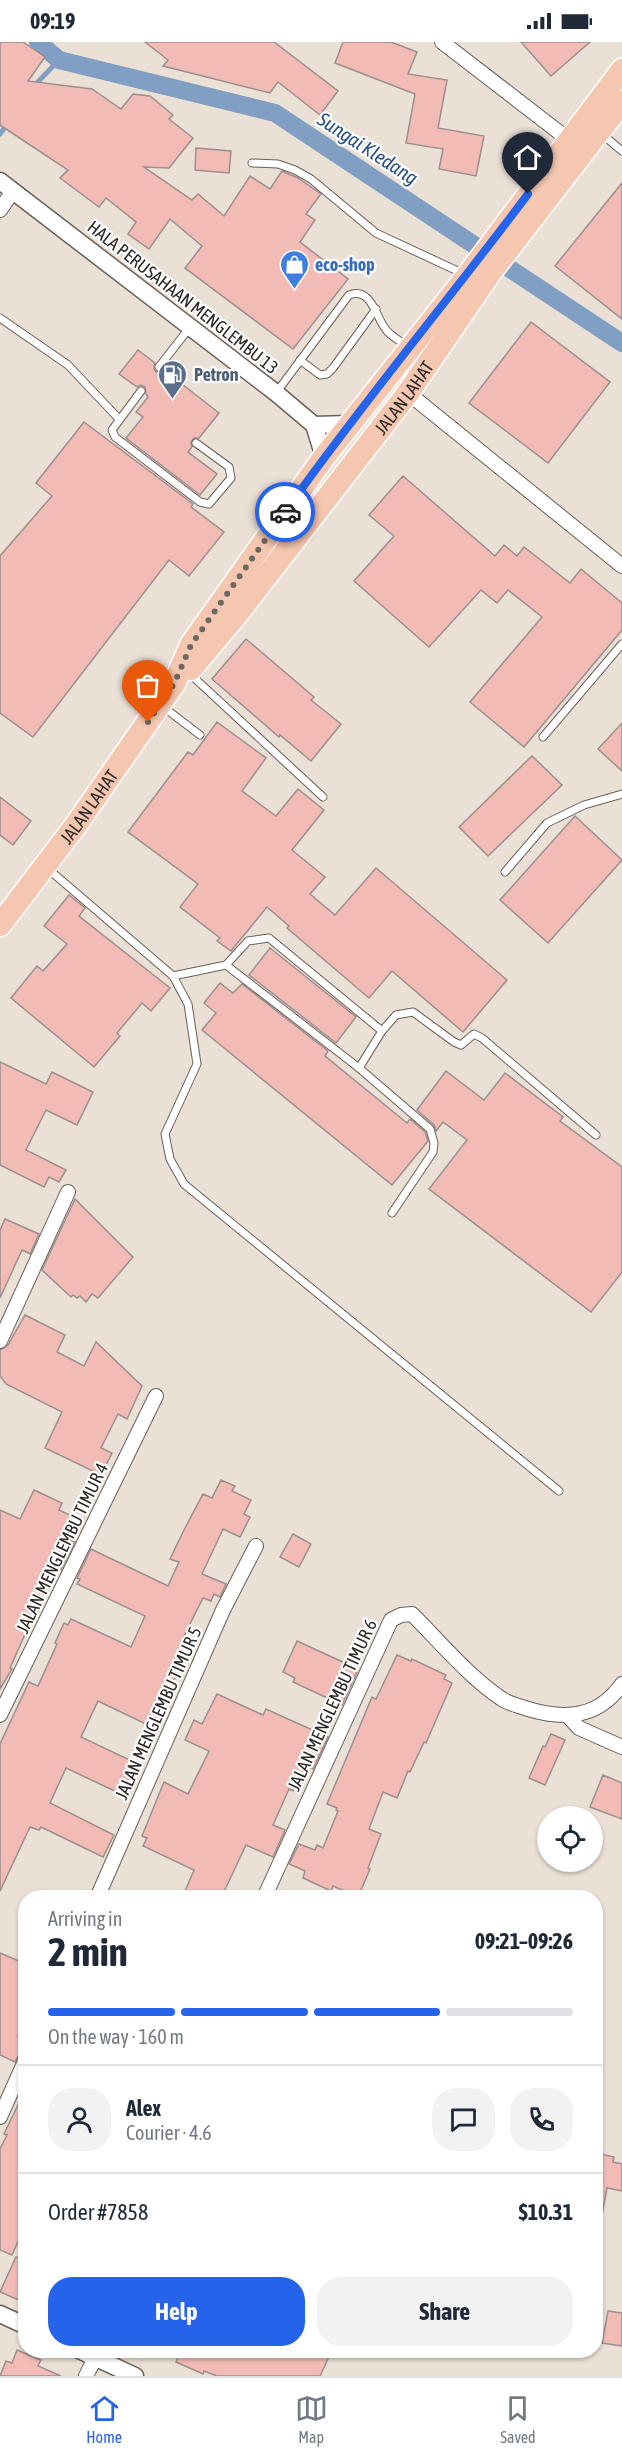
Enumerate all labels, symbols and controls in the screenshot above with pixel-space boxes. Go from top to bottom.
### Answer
text: 09:19 [30,8,75,34]
water label: Sungai Kledang [313,107,422,189]
pin [502,132,553,194]
icon: home [511,141,544,174]
street label: HALA PERUSAHAAN MENGLEMBU 13 [83,216,283,378]
shop icon: eco-shop [278,248,310,290]
place label: eco-shop [315,254,375,275]
street label: JALAN LAHAT [370,357,437,438]
fuel station icon: Petron [157,358,189,400]
place label: Petron [194,364,239,385]
courier [255,482,315,542]
icon: car [269,496,302,529]
pin [122,660,173,722]
icon: bag [131,669,164,702]
street label: JALAN LAHAT [55,765,122,848]
street label: JALAN MENGLEMBU TIMUR 4 [12,1459,112,1637]
street label: JALAN MENGLEMBU TIMUR 6 [283,1616,381,1794]
street label: JALAN MENGLEMBU TIMUR 5 [110,1623,206,1803]
map controls [537,1806,603,1872]
button: locate [537,1806,603,1872]
text: Arriving in [48,1907,122,1930]
text: 09:21–09:26 [475,1928,573,1954]
text: 2 min [48,1930,128,1974]
text: On the way · 160 m [48,2025,184,2048]
button: person [48,2088,111,2151]
button: chat [432,2088,495,2151]
button: phone [510,2088,573,2151]
text: Alex [126,2095,161,2121]
text: Courier · 4.6 [126,2121,212,2144]
text: Order #7858 [48,2199,148,2225]
text: $10.31 [518,2199,573,2225]
button: Help [48,2277,305,2346]
button: Share [317,2277,573,2346]
tab: Home [86,2392,122,2446]
tab: Map [295,2392,328,2446]
tab: Saved [500,2392,536,2446]

